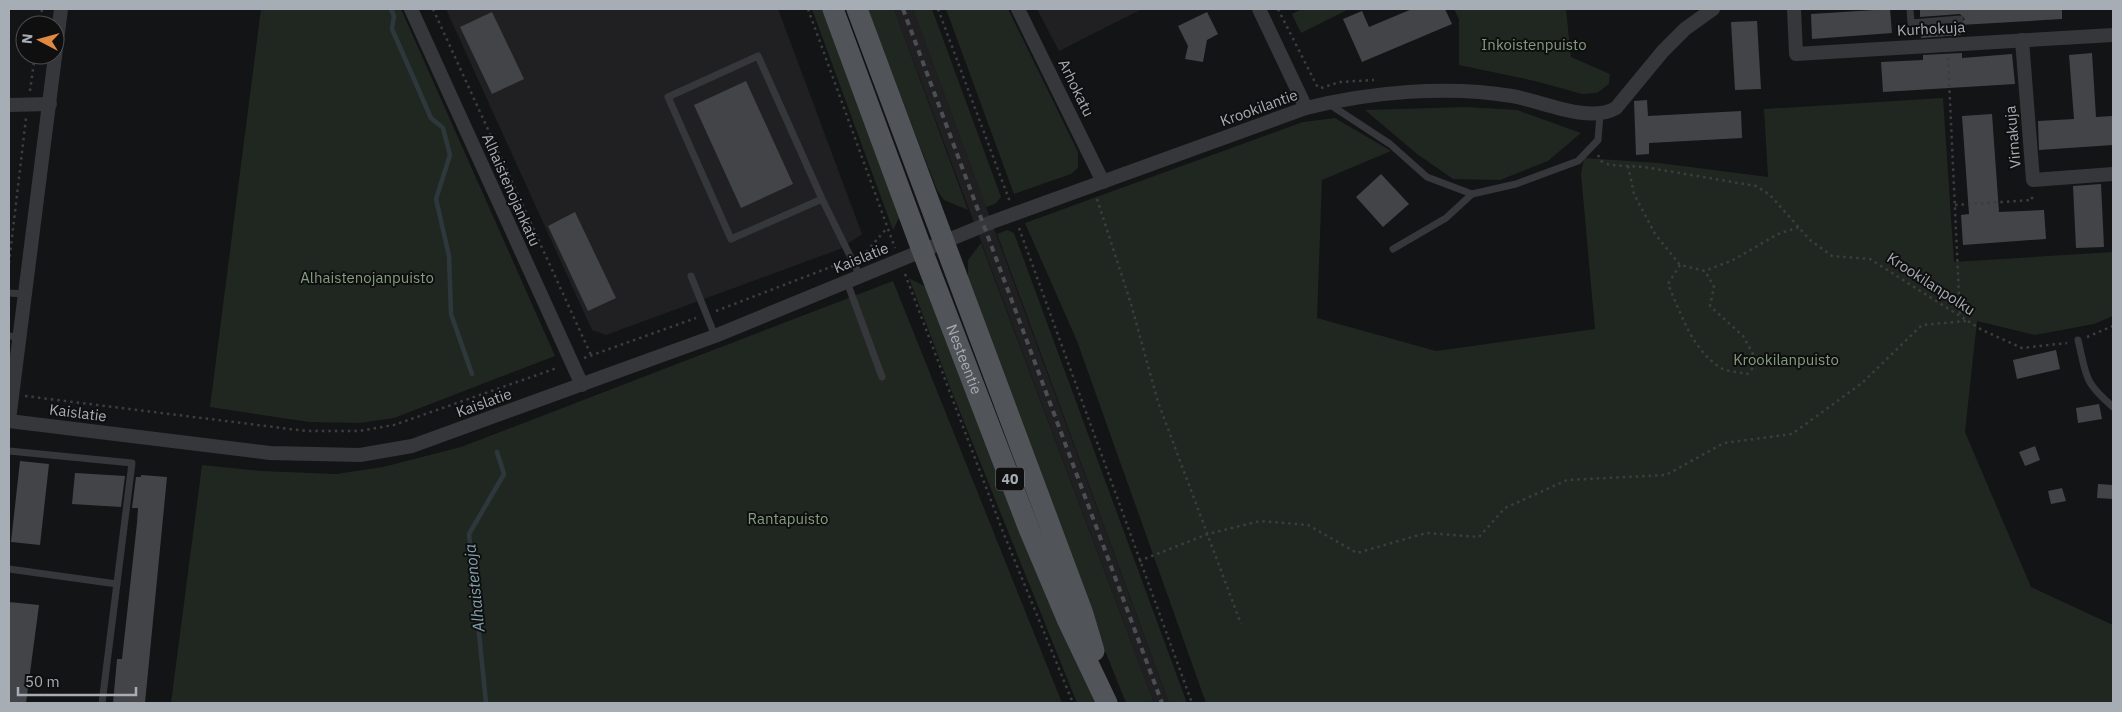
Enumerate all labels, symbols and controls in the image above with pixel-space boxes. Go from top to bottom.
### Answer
north arrow [15,15,65,65]
street label: Kurhokuja [1896,17,1966,40]
text: N [18,33,37,45]
park label: Inkoistenpuisto [1481,35,1587,54]
street label: Arhokatu [1054,56,1099,120]
street label: Krookilantie [1217,85,1300,130]
street label: Virnakuja [2000,105,2025,169]
street label: Alhaistenojankatu [478,130,545,249]
street label: Kaislatie [831,238,891,277]
street label: Krookilanpolku [1884,248,1979,319]
park label: Alhaistenojanpuisto [300,268,434,287]
street label: Nesteentie [942,321,986,397]
park label: Krookilanpuisto [1733,350,1839,369]
street label: Kaislatie [453,384,514,421]
street label: Kaislatie [48,400,108,425]
road number: 40 [996,468,1024,490]
park label: Rantapuisto [747,509,829,528]
water label: Alhaistenoja [459,543,489,634]
scale bar [18,664,135,696]
text: 50 m [25,672,60,691]

